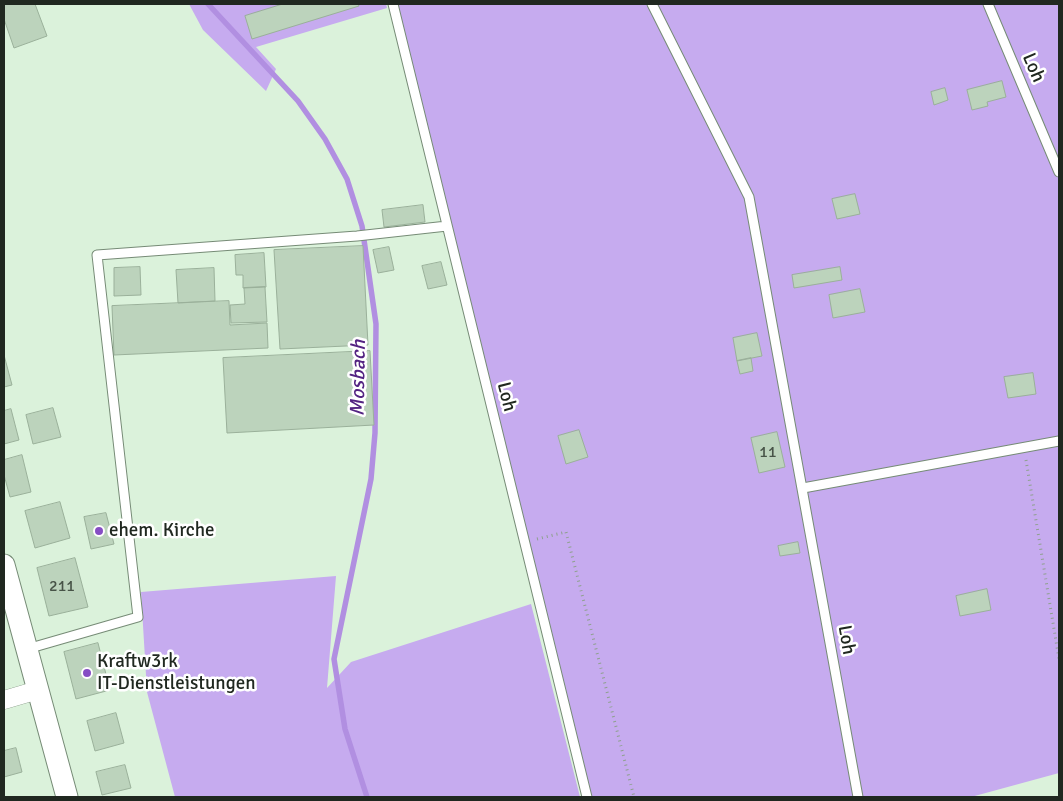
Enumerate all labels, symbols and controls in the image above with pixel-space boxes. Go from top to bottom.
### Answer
street label: Loh [1017,50,1049,86]
water label: Mosbach [346,340,372,416]
street label: Loh [491,380,521,414]
house number: 11 [759,443,777,463]
place label: ehem. Kirche [109,520,215,542]
marker: ehem. Kirche [93,525,105,537]
house number: 211 [49,577,75,597]
street label: Loh [832,623,860,657]
place label: Kraftw3rk IT-Dienstleistungen [97,651,256,695]
marker: Kraftw3rk IT-Dienstleistungen [81,667,93,679]

